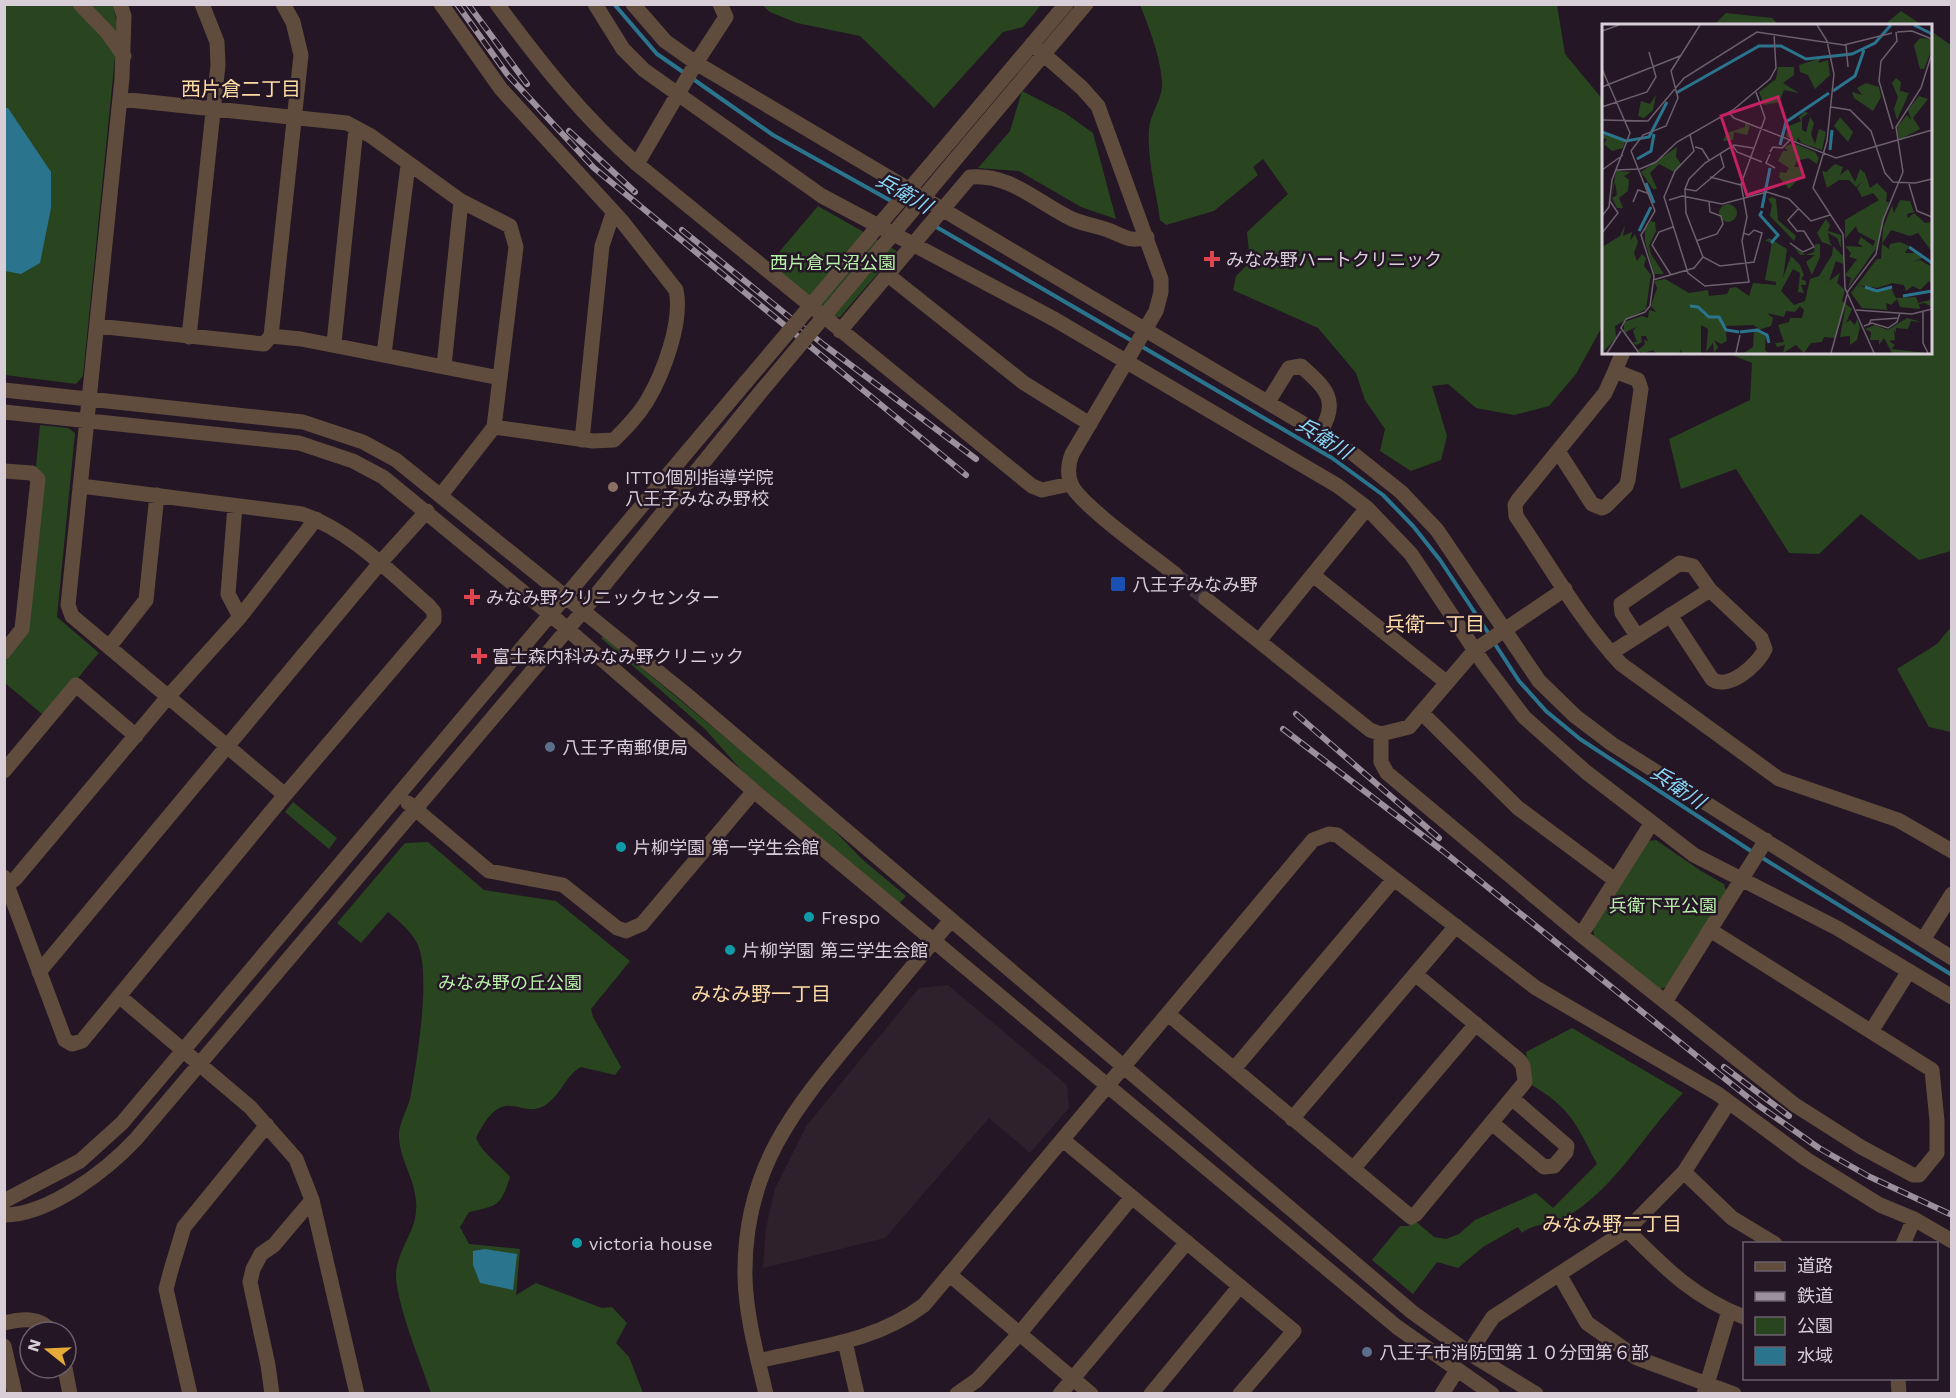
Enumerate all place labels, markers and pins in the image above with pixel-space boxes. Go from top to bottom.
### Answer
place label: みなみ野ハートクリニック [1226,249,1442,270]
marker: みなみ野ハートクリニック [1203,250,1221,268]
place label: ITTO個別指導学院 八王子みなみ野校 [625,467,773,509]
marker: ITTO個別指導学院 八王子みなみ野校 [606,480,620,494]
place label: 八王子みなみ野 [1132,574,1258,595]
marker: 八王子みなみ野 [1109,575,1127,593]
place label: みなみ野クリニックセンター [486,587,720,608]
marker: みなみ野クリニックセンター [463,588,481,606]
place label: 富士森内科みなみ野クリニック [492,646,744,667]
marker: 富士森内科みなみ野クリニック [470,647,488,665]
place label: 八王子南郵便局 [562,737,688,758]
marker: 八王子南郵便局 [543,740,557,754]
place label: 片柳学園 第一学生会館 [633,837,819,858]
marker: 片柳学園 第一学生会館 [614,840,628,854]
place label: Frespo [821,907,880,928]
marker: Frespo [802,910,816,924]
place label: 片柳学園 第三学生会館 [742,940,928,961]
marker: 片柳学園 第三学生会館 [723,943,737,957]
place label: victoria house [589,1233,713,1254]
marker: victoria house [570,1236,584,1250]
place label: 八王子市消防団第１０分団第６部 [1379,1342,1649,1363]
marker: 八王子市消防団第１０分団第６部 [1360,1345,1374,1359]

